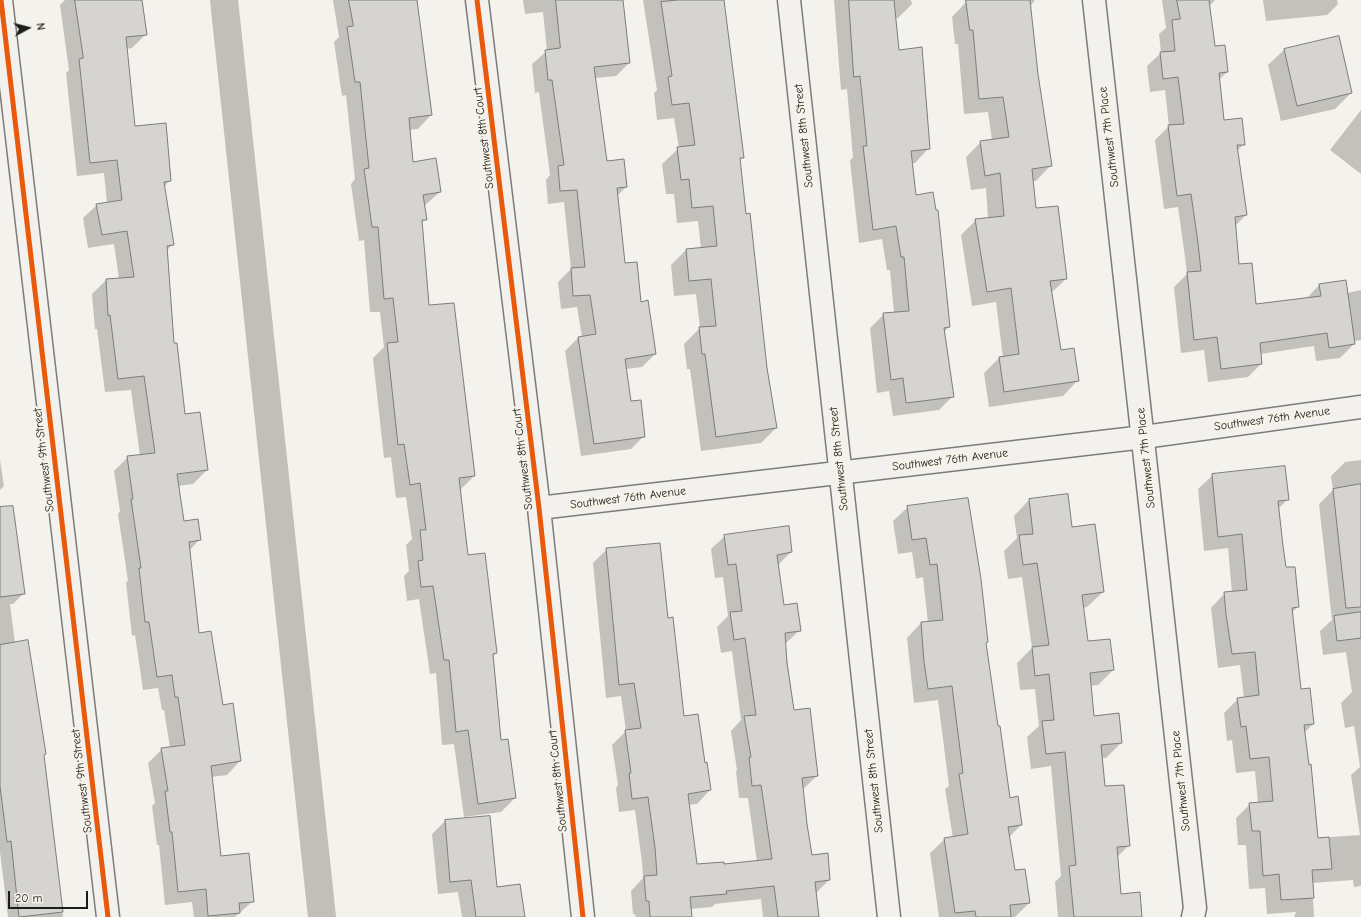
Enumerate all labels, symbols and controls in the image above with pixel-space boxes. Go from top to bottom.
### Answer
north arrow [8,8,48,48]
text: N [34,22,47,31]
street label: Southwest 8th Street [791,83,817,189]
street label: Southwest 8th Court [471,86,497,190]
street label: Southwest 7th Place [1096,86,1122,188]
street label: Southwest 76th Avenue [1213,404,1331,434]
street label: Southwest 8th Street [826,406,852,512]
street label: Southwest 9th Street [30,407,58,513]
street label: Southwest 8th Court [510,407,536,511]
street label: Southwest 7th Place [1134,407,1158,509]
street label: Southwest 76th Avenue [891,446,1009,474]
street label: Southwest 76th Avenue [569,484,687,512]
street label: Southwest 9th Street [68,728,96,834]
street label: Southwest 8th Street [861,728,887,834]
street label: Southwest 8th Court [545,729,571,833]
street label: Southwest 7th Place [1169,730,1193,832]
scale bar [10,883,90,909]
text: 20 m [15,891,43,905]

